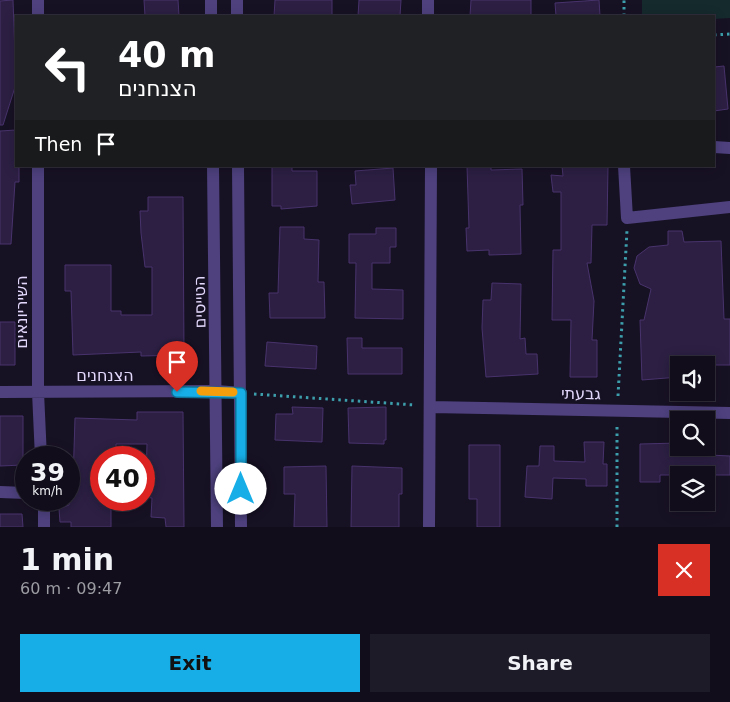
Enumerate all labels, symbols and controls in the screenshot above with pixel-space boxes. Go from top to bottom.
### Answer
icon: left [35,35,100,100]
text: 40 m [118,35,215,75]
text: הצנחנים [118,76,197,101]
icon: arrive [92,130,120,158]
text: Then [35,133,82,155]
street label: השיריונאים [12,275,31,349]
street label: הטייסים [190,276,209,328]
pin [156,341,198,392]
icon: arrive [163,348,191,376]
map controls [670,356,715,511]
button: sound [670,356,715,401]
street label: הצנחנים [76,366,134,385]
street label: גבעתי [561,384,602,403]
button: search [670,411,715,456]
speed limit sign: 40 [90,446,155,511]
text: 39 [30,458,65,487]
position arrow [214,462,266,514]
button: layers [670,466,715,511]
text: km/h [32,484,63,498]
text: 1 min [20,542,114,577]
button: close [658,544,710,596]
text: 60 m · 09:47 [20,579,122,598]
button: Exit [20,634,360,692]
button: Share [370,634,710,692]

